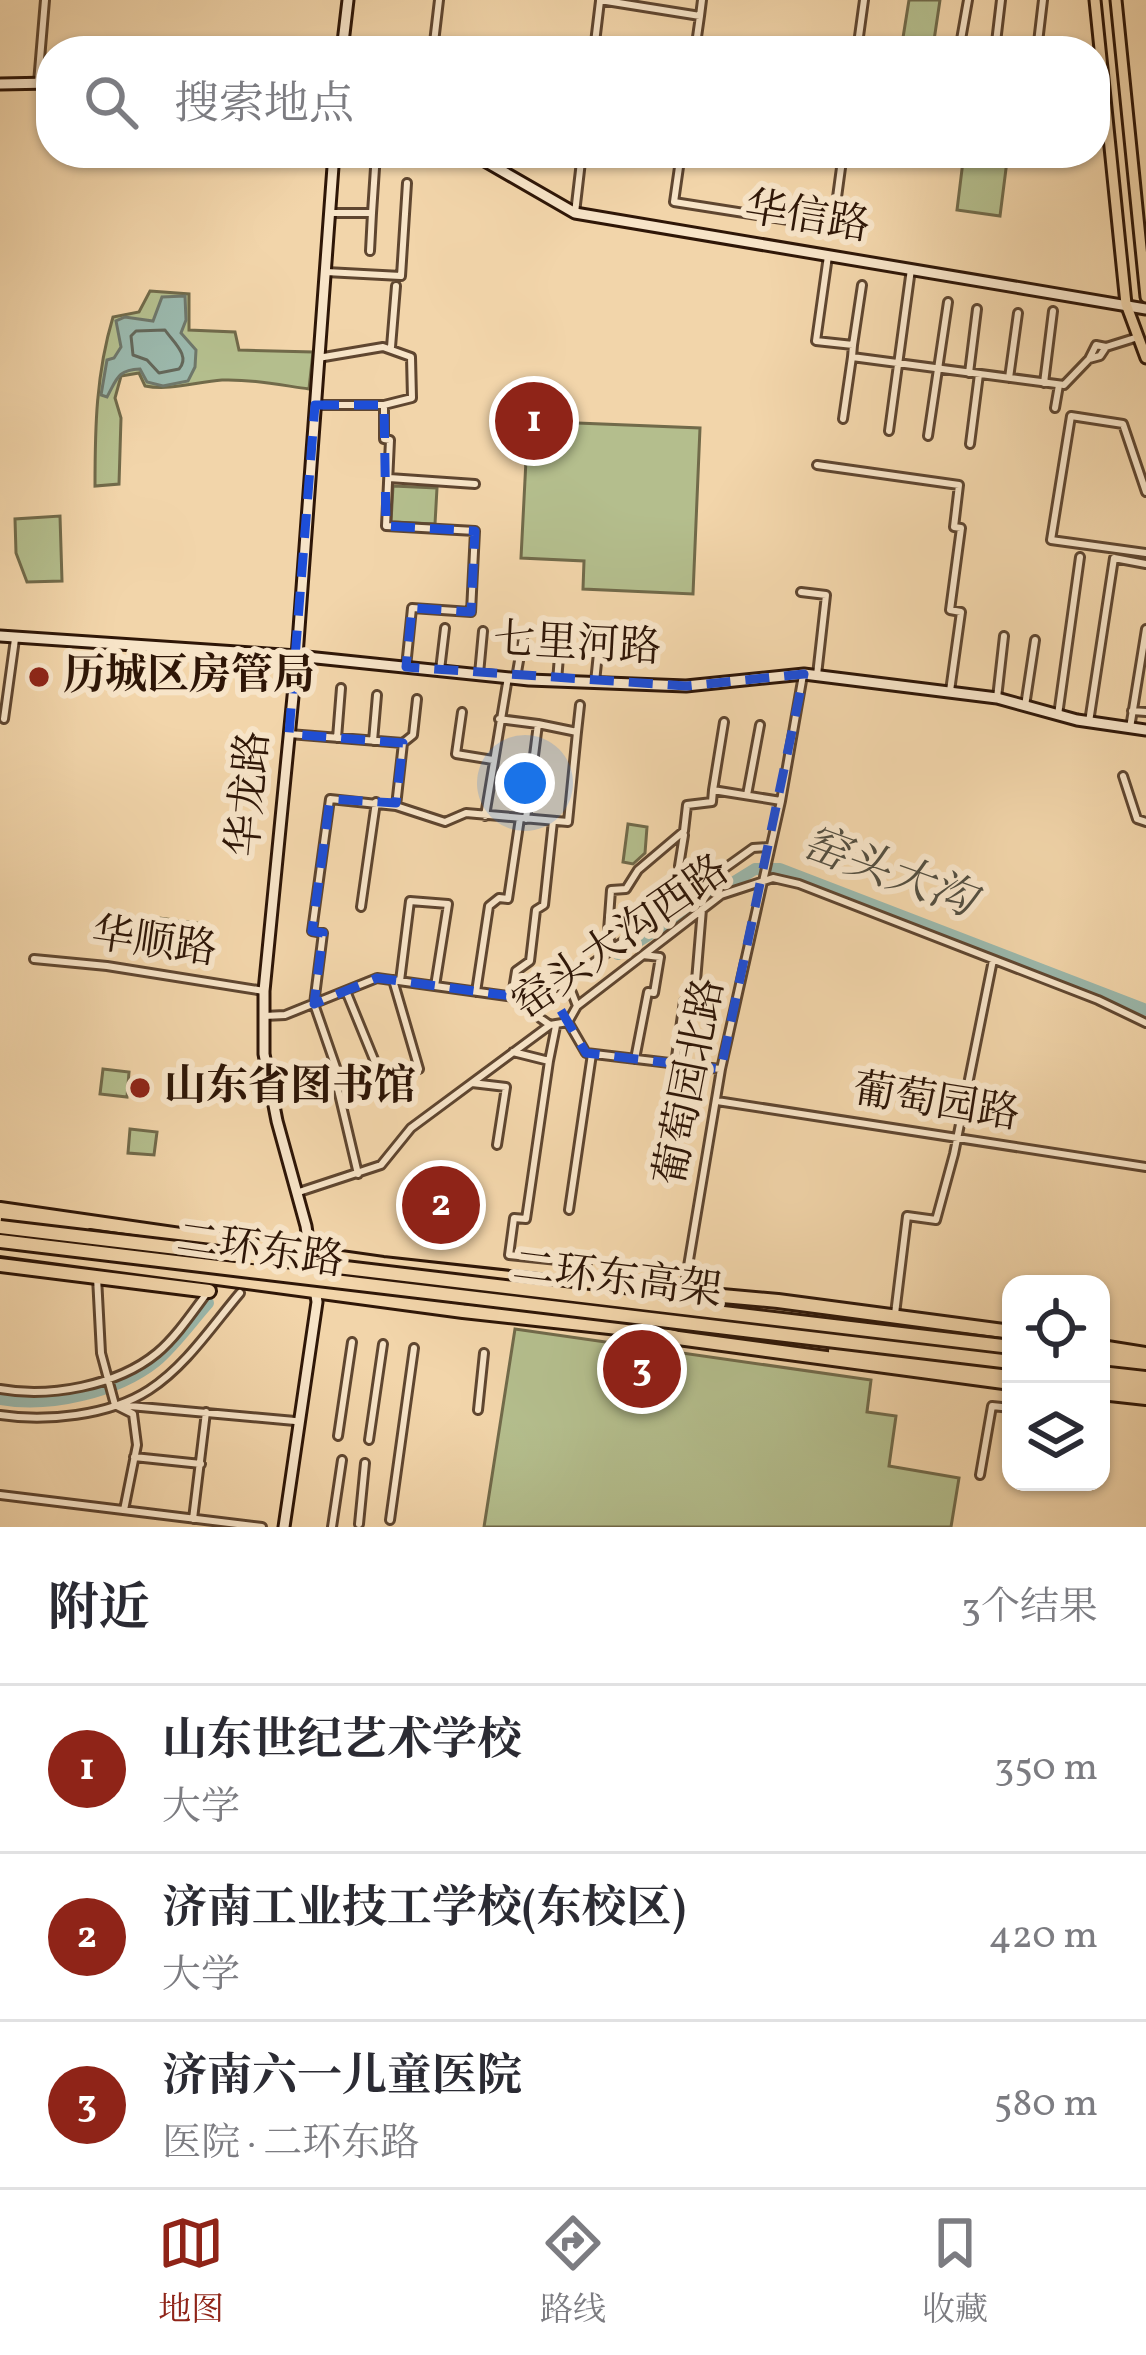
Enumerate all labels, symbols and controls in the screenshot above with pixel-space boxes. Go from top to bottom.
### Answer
search box [36,36,1110,168]
icon: search [78,69,144,135]
text: 搜索地点 [174,75,354,138]
street label: 华信路 [740,180,874,258]
pin: 1 [495,376,573,466]
street label: 七里河路 [492,612,662,680]
place label: 历城区房管局 [63,648,315,707]
marker: 历城区房管局 [26,664,52,690]
street label: 华龙路 [216,729,286,859]
your location [495,753,555,813]
water label: 窑头大沟 [793,814,989,936]
street label: 窑头大沟西路 [502,843,742,1035]
street label: 华顺路 [87,906,221,982]
street label: 葡萄园北路 [643,973,741,1191]
place label: 山东省图书馆 [164,1059,416,1118]
street label: 葡萄园路 [848,1062,1024,1146]
marker: 山东省图书馆 [127,1075,153,1101]
pin: 2 [402,1160,480,1250]
street label: 二环东路 [173,1211,347,1293]
street label: 二环东高架 [509,1239,725,1323]
map controls [1002,1275,1110,1491]
button: locate [1002,1275,1110,1383]
pin: 3 [603,1324,681,1414]
button: layers [1002,1383,1110,1491]
text: 附近 [48,1575,150,1646]
text: 3个结果 [961,1582,1098,1636]
text: 山东世纪艺术学校 [162,1711,522,1774]
text: 1 [79,1742,95,1796]
text: 350 m [994,1742,1098,1796]
text: 大学 [162,1782,240,1836]
text: 济南工业技工学校(东校区) [162,1879,686,1942]
text: 2 [77,1910,97,1964]
text: 420 m [988,1910,1098,1964]
text: 大学 [162,1950,240,2004]
text: 济南六一儿童医院 [162,2047,522,2110]
text: 3 [77,2078,97,2132]
text: 580 m [994,2078,1098,2132]
text: 医院 · 二环东路 [162,2118,419,2172]
tab: 地图 [158,2210,224,2335]
tab: 路线 [540,2210,606,2335]
tab: 收藏 [922,2210,988,2335]

